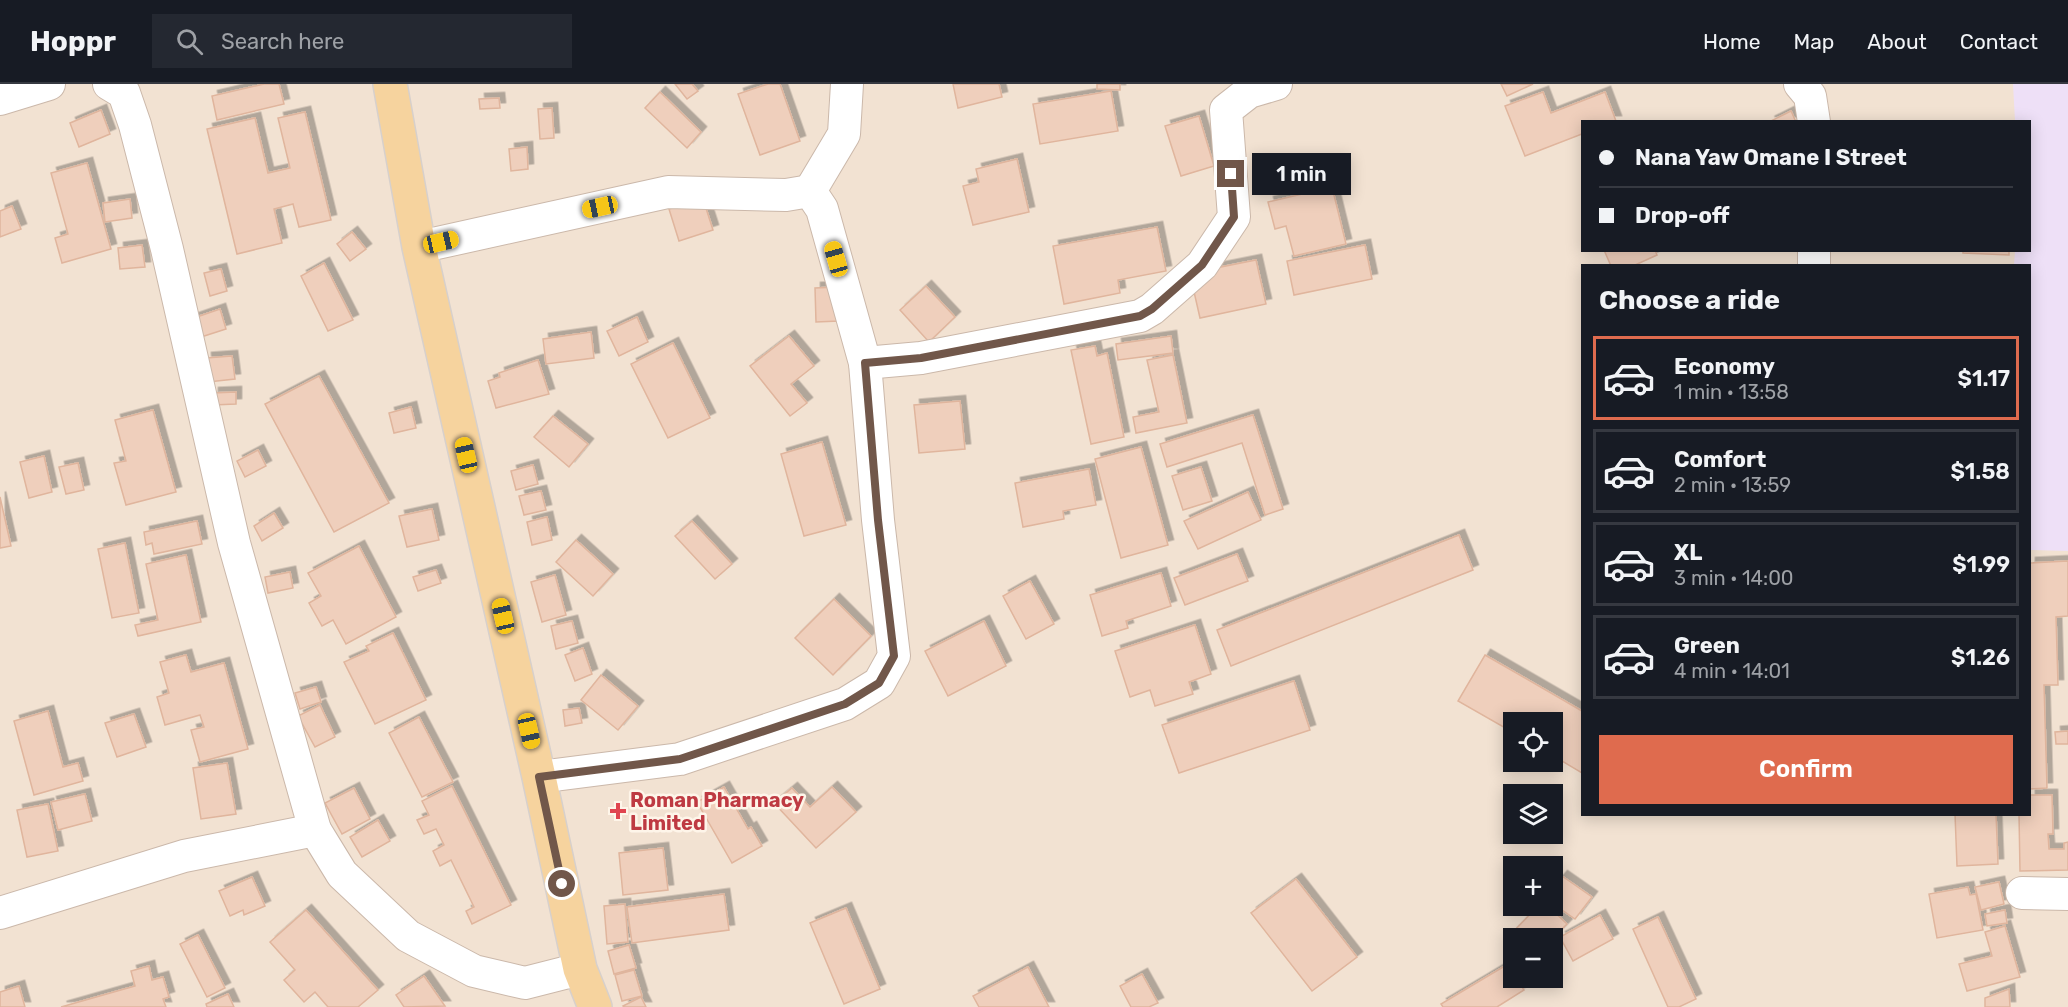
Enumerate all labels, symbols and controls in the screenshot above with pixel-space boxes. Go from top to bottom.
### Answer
search box [152,14,572,68]
text: Hoppr [30,25,116,58]
icon: search [173,25,206,58]
text: Search here [221,28,344,55]
text: Home [1703,29,1760,54]
text: Map [1793,29,1834,54]
text: About [1867,29,1927,54]
text: Contact [1960,29,2038,54]
text: Nana Yaw Omane I Street [1635,144,1907,171]
callout: 1 min [1252,153,1351,195]
route end [1217,160,1244,187]
text: 1 min [1276,162,1327,186]
car [581,194,619,220]
text: Drop-off [1635,202,1730,229]
car [421,229,461,255]
car [822,239,850,279]
text: Choose a ride [1599,284,1780,316]
icon: car [1602,351,1656,405]
text: Economy [1674,353,1775,380]
text: $1.17 [1958,365,2010,392]
text: 1 min · 13:58 [1674,380,1789,404]
car [453,435,479,475]
icon: car [1602,444,1656,498]
text: Comfort [1674,446,1766,473]
text: $1.58 [1950,458,2010,485]
text: 2 min · 13:59 [1674,473,1791,497]
icon: car [1602,537,1656,591]
text: XL [1674,539,1702,566]
text: $1.99 [1952,551,2010,578]
text: 3 min · 14:00 [1674,566,1794,590]
car [490,596,516,636]
icon: car [1602,630,1656,684]
text: Green [1674,632,1740,659]
text: $1.26 [1951,644,2010,671]
text: 4 min · 14:01 [1674,659,1790,683]
car [516,711,542,751]
map controls [1503,712,1563,988]
button: locate [1503,712,1563,772]
button: Confirm [1599,735,2013,804]
button: layers [1503,784,1563,844]
place label: Roman Pharmacy Limited [630,788,804,835]
marker: Roman Pharmacy Limited [611,804,625,818]
button: + [1503,856,1563,916]
route start [548,870,575,897]
button: − [1503,928,1563,988]

